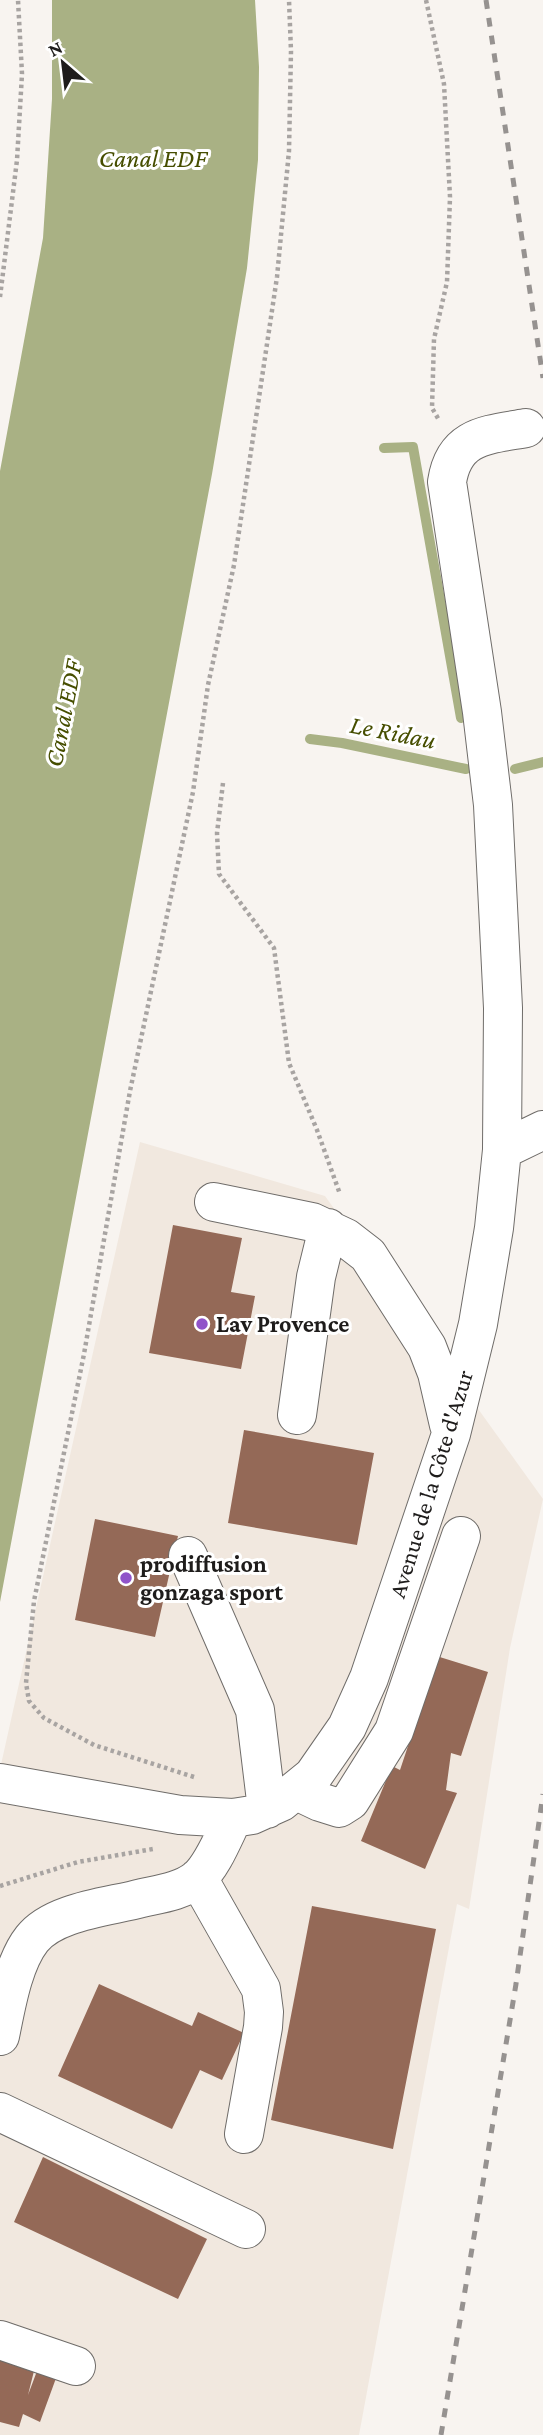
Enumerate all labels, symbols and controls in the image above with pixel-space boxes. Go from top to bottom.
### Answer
north arrow [28,28,98,98]
text: N [45,36,66,61]
water label: Canal EDF [99,144,208,173]
water label: Canal EDF [39,656,88,769]
water label: Le Ridau [348,710,438,755]
place label: Lav Provence [216,1310,349,1337]
marker: Lav Provence [194,1316,210,1332]
street label: Avenue de la Côte d'Azur [383,1366,478,1601]
place label: prodiffusion gonzaga sport [140,1550,283,1605]
marker: prodiffusion gonzaga sport [118,1570,134,1586]

